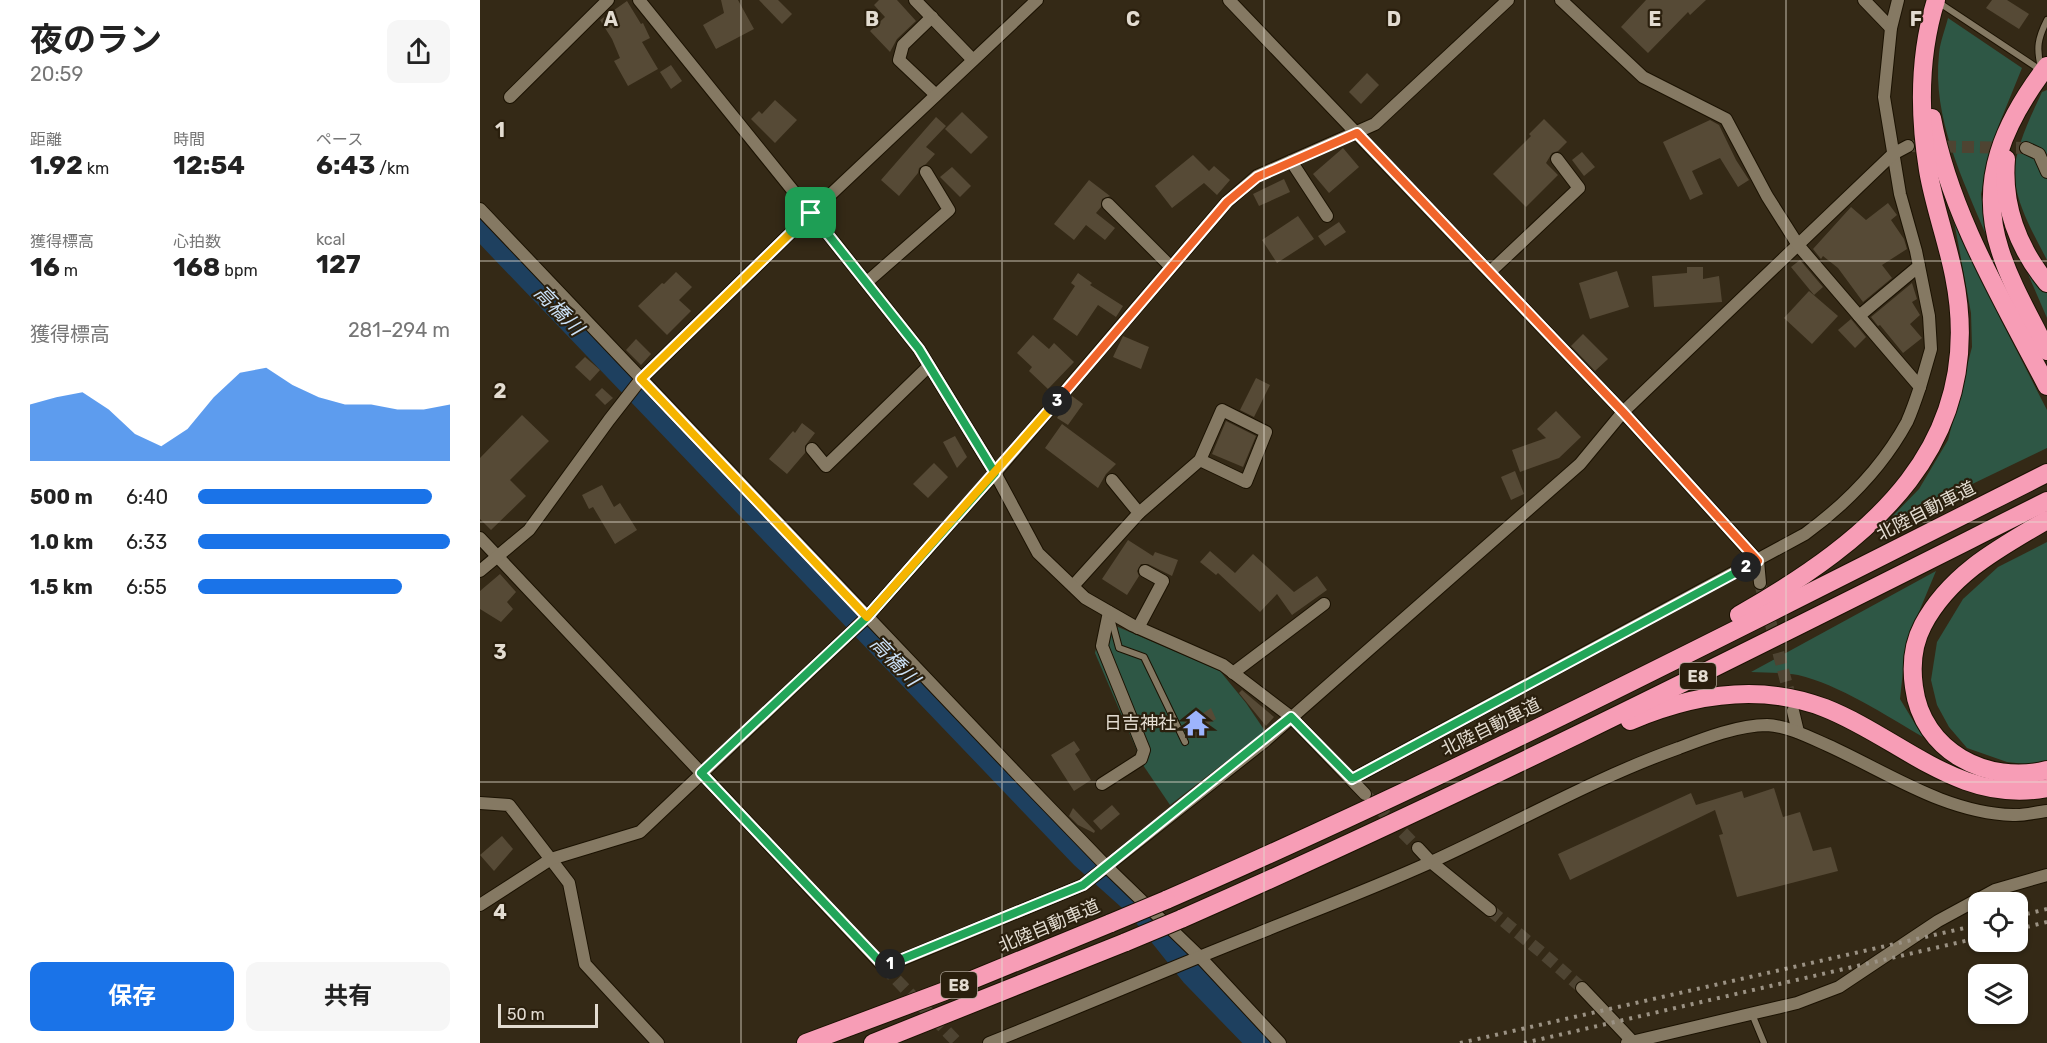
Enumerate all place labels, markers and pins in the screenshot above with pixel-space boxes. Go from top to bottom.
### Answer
pin [785,187,836,238]
pin: 3 [1042,386,1072,416]
pin: 2 [1731,552,1761,582]
temple icon: 日吉神社 [1181,708,1211,738]
place label: 日吉神社 [1104,712,1176,734]
pin: 1 [875,949,905,979]

